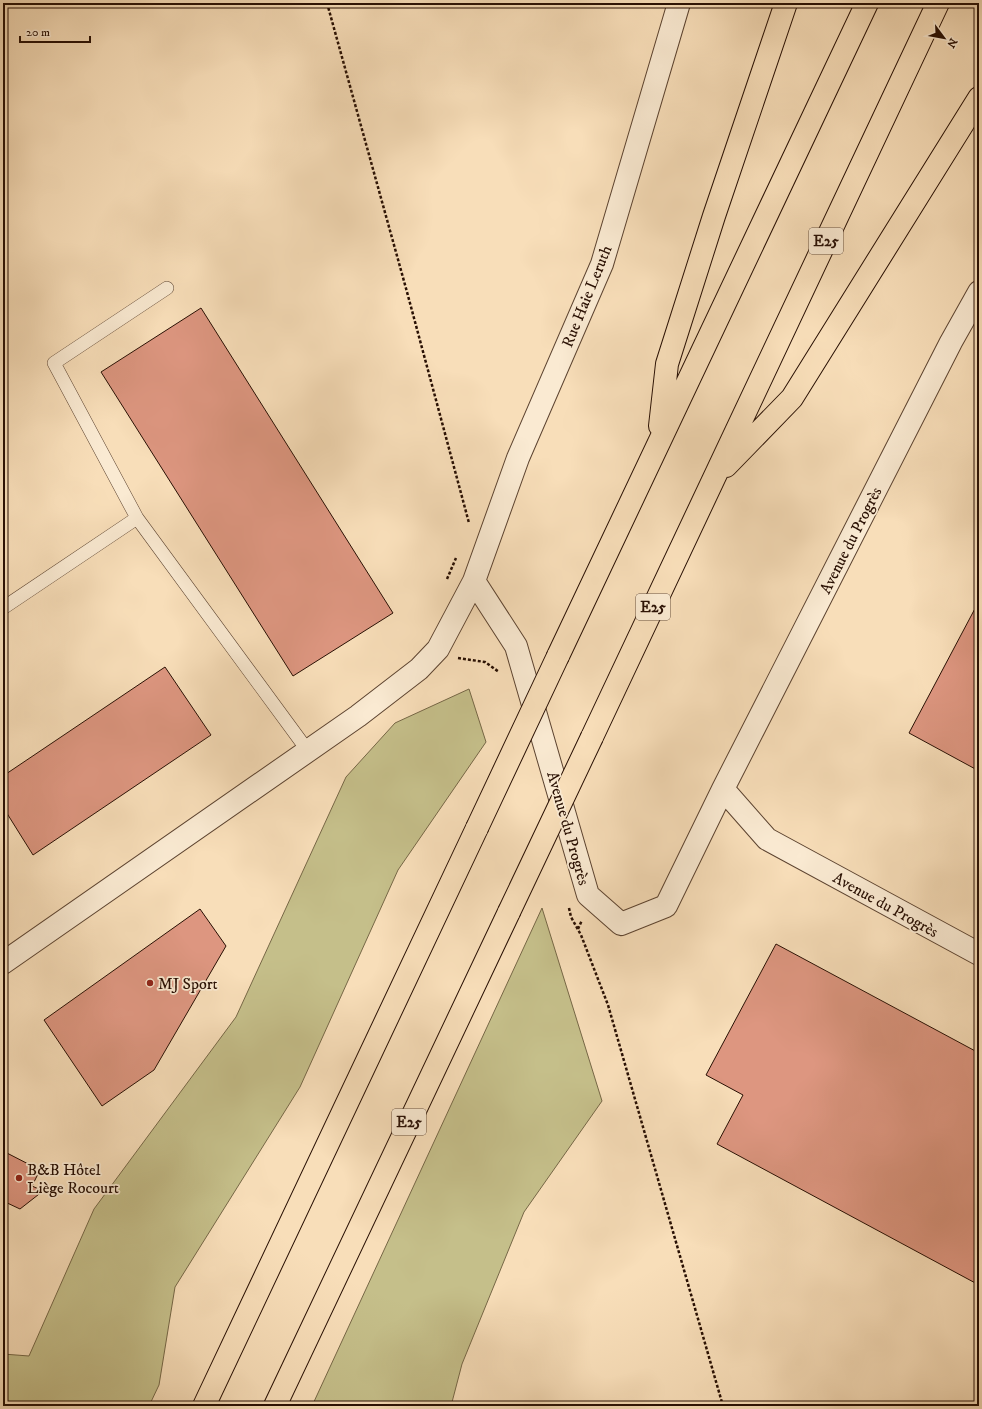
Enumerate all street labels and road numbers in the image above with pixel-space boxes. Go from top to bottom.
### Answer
road number: E25 [809,228,843,254]
street label: Rue Haie Leruth [557,242,617,350]
street label: Avenue du Progrès [815,484,886,597]
road number: E25 [636,594,670,620]
street label: Avenue du Progrès [542,769,594,887]
street label: Avenue du Progrès [829,868,942,942]
road number: E25 [392,1109,426,1135]

